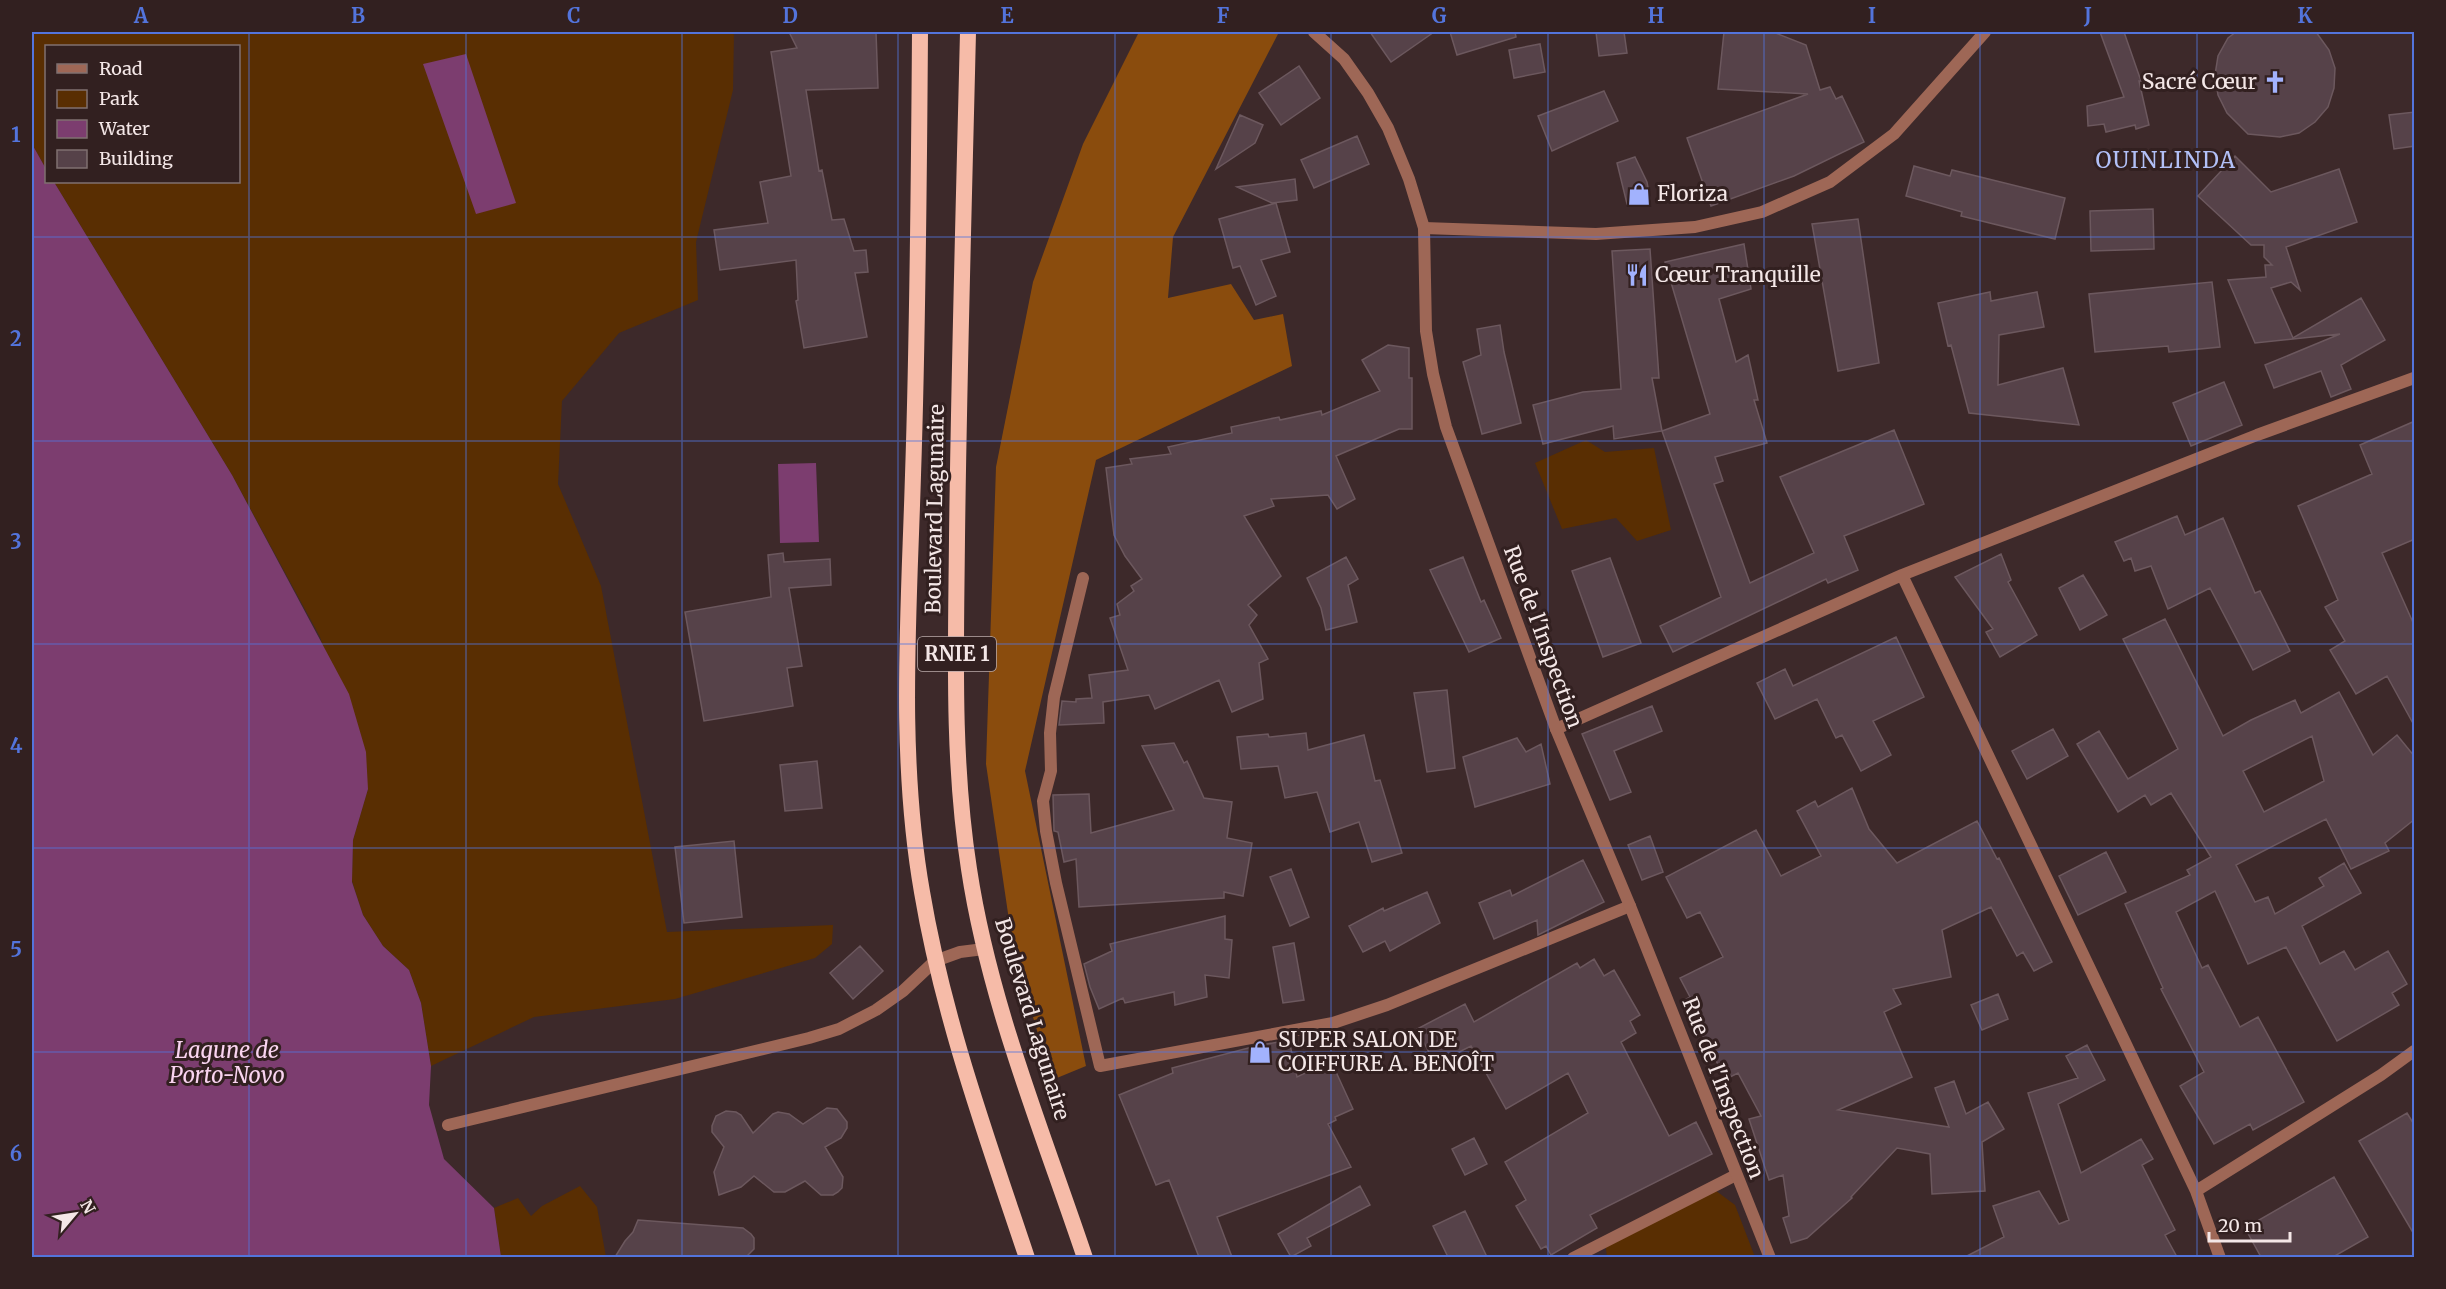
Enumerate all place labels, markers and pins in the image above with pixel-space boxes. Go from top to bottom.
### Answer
place label: Sacré Cœur [2142,68,2257,95]
church icon: Sacré Cœur [2262,69,2288,95]
place label: Floriza [1657,180,1728,207]
shop icon: Floriza [1626,181,1652,207]
place label: Cœur Tranquille [1655,261,1821,288]
restaurant icon: Cœur Tranquille [1624,262,1650,288]
place label: SUPER SALON DE COIFFURE A. BENOÎT [1278,1026,1494,1077]
shop icon: SUPER SALON DE COIFFURE A. BENOÎT [1247,1039,1273,1065]

